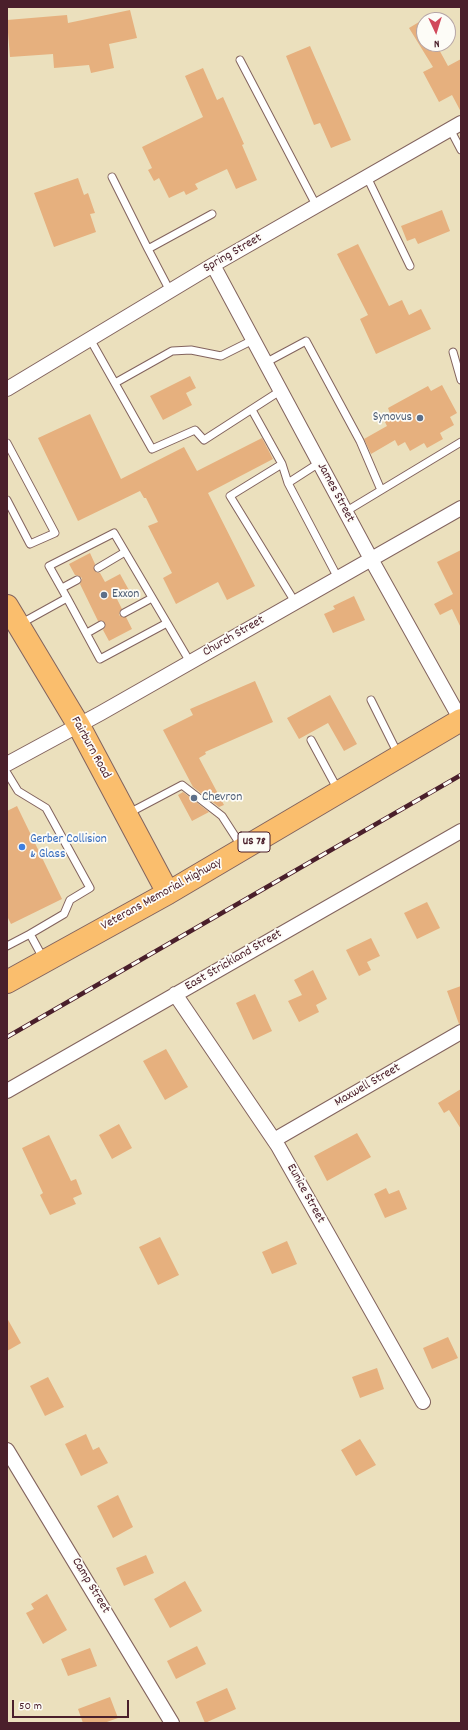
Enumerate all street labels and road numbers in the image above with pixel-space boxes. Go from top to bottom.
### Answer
street label: Spring Street [201,231,265,277]
street label: James Street [313,460,357,526]
street label: Church Street [200,613,268,661]
street label: Fairburn Road [67,714,113,782]
road number: US 78 [238,832,270,852]
street label: Veterans Memorial Highway [99,855,225,935]
street label: East Strickland Street [183,927,285,995]
street label: Maxwell Street [332,1061,404,1111]
street label: Eunice Street [282,1162,328,1226]
street label: Camp Street [67,1555,113,1617]

